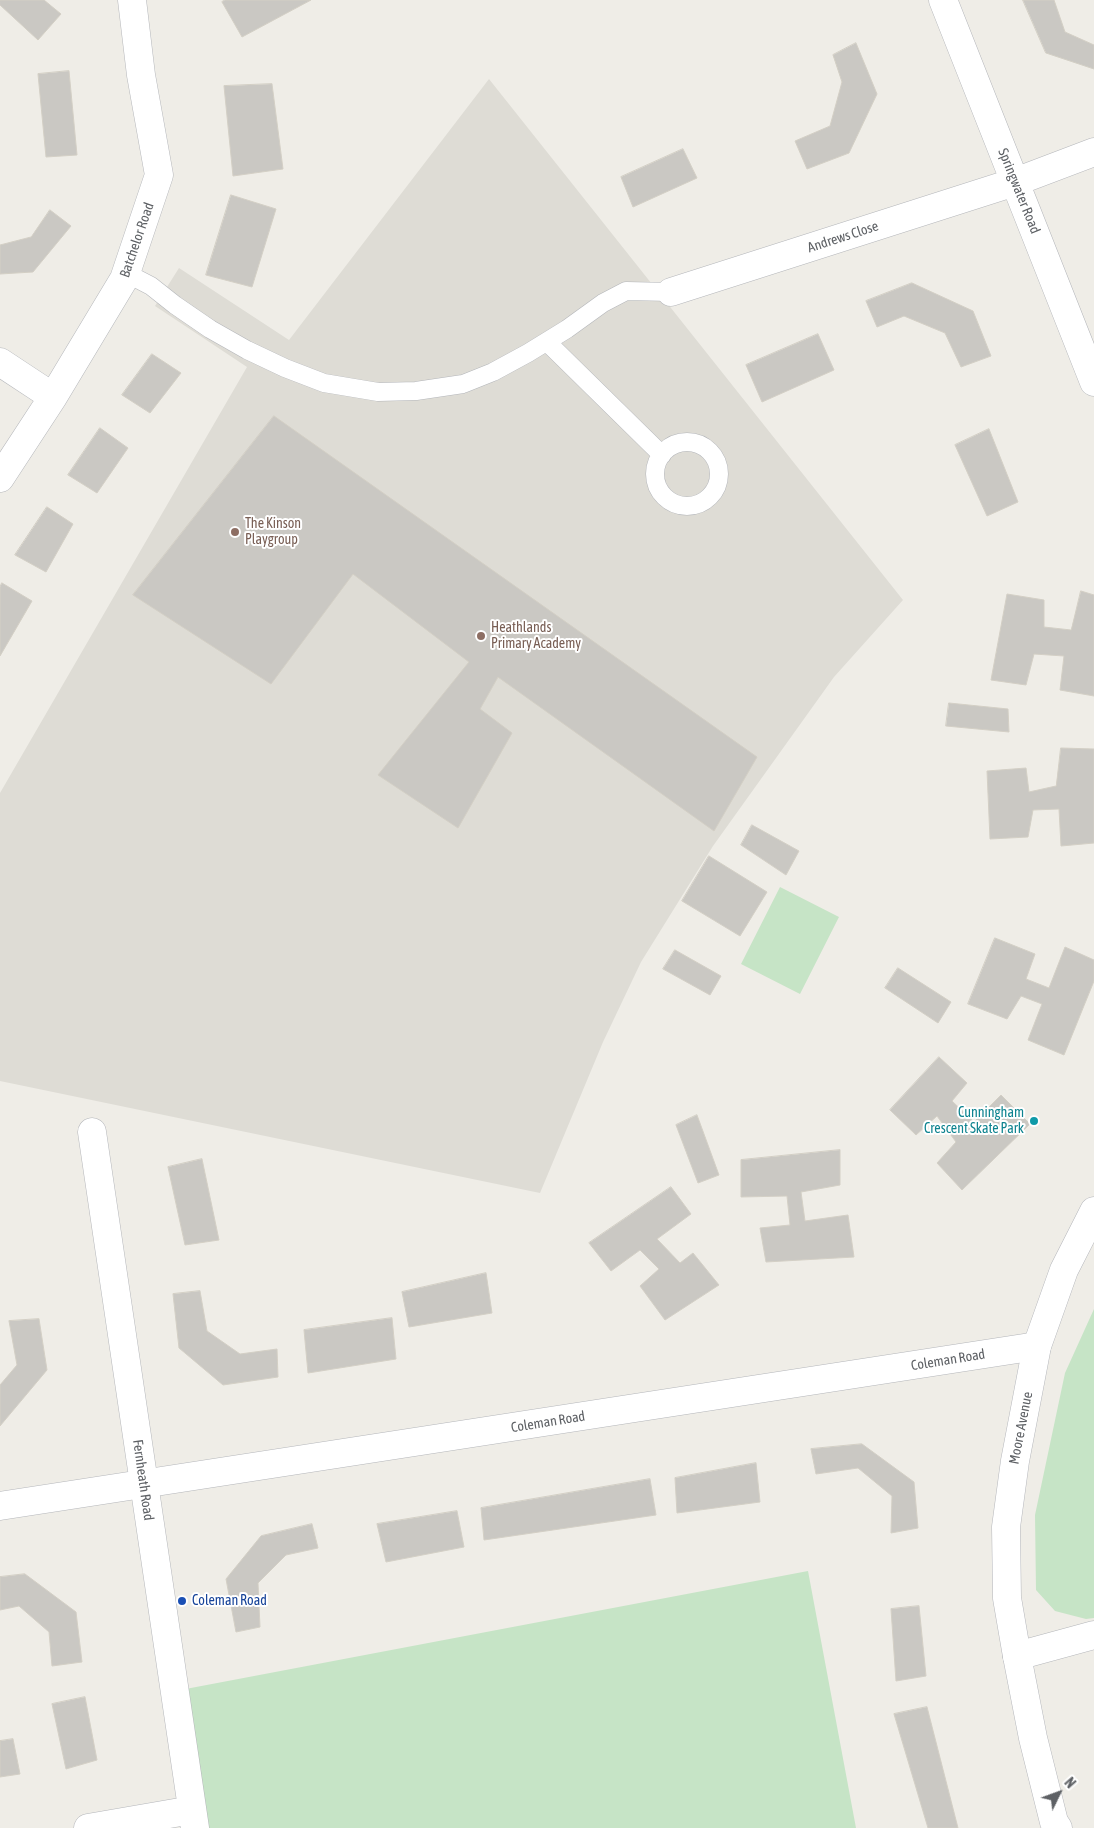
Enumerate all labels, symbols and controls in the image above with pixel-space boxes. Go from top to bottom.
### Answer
street label: Springwater Road [994,146,1044,236]
street label: Batchelor Road [116,200,158,280]
street label: Andrews Close [805,218,881,256]
place label: The Kinson Playgroup [245,516,301,548]
marker: The Kinson Playgroup [229,526,241,538]
place label: Heathlands Primary Academy [491,620,581,652]
marker: Heathlands Primary Academy [475,630,487,642]
place label: Cunningham Crescent Skate Park [924,1105,1024,1138]
marker: Cunningham Crescent Skate Park [1028,1115,1040,1127]
street label: Coleman Road [910,1346,986,1374]
street label: Moore Avenue [1006,1390,1036,1466]
street label: Coleman Road [510,1408,586,1436]
street label: Fernheath Road [129,1438,157,1522]
place label: Coleman Road [192,1593,267,1609]
marker: Coleman Road [176,1595,188,1607]
north arrow [1034,1768,1084,1818]
text: N [1061,1775,1079,1791]

